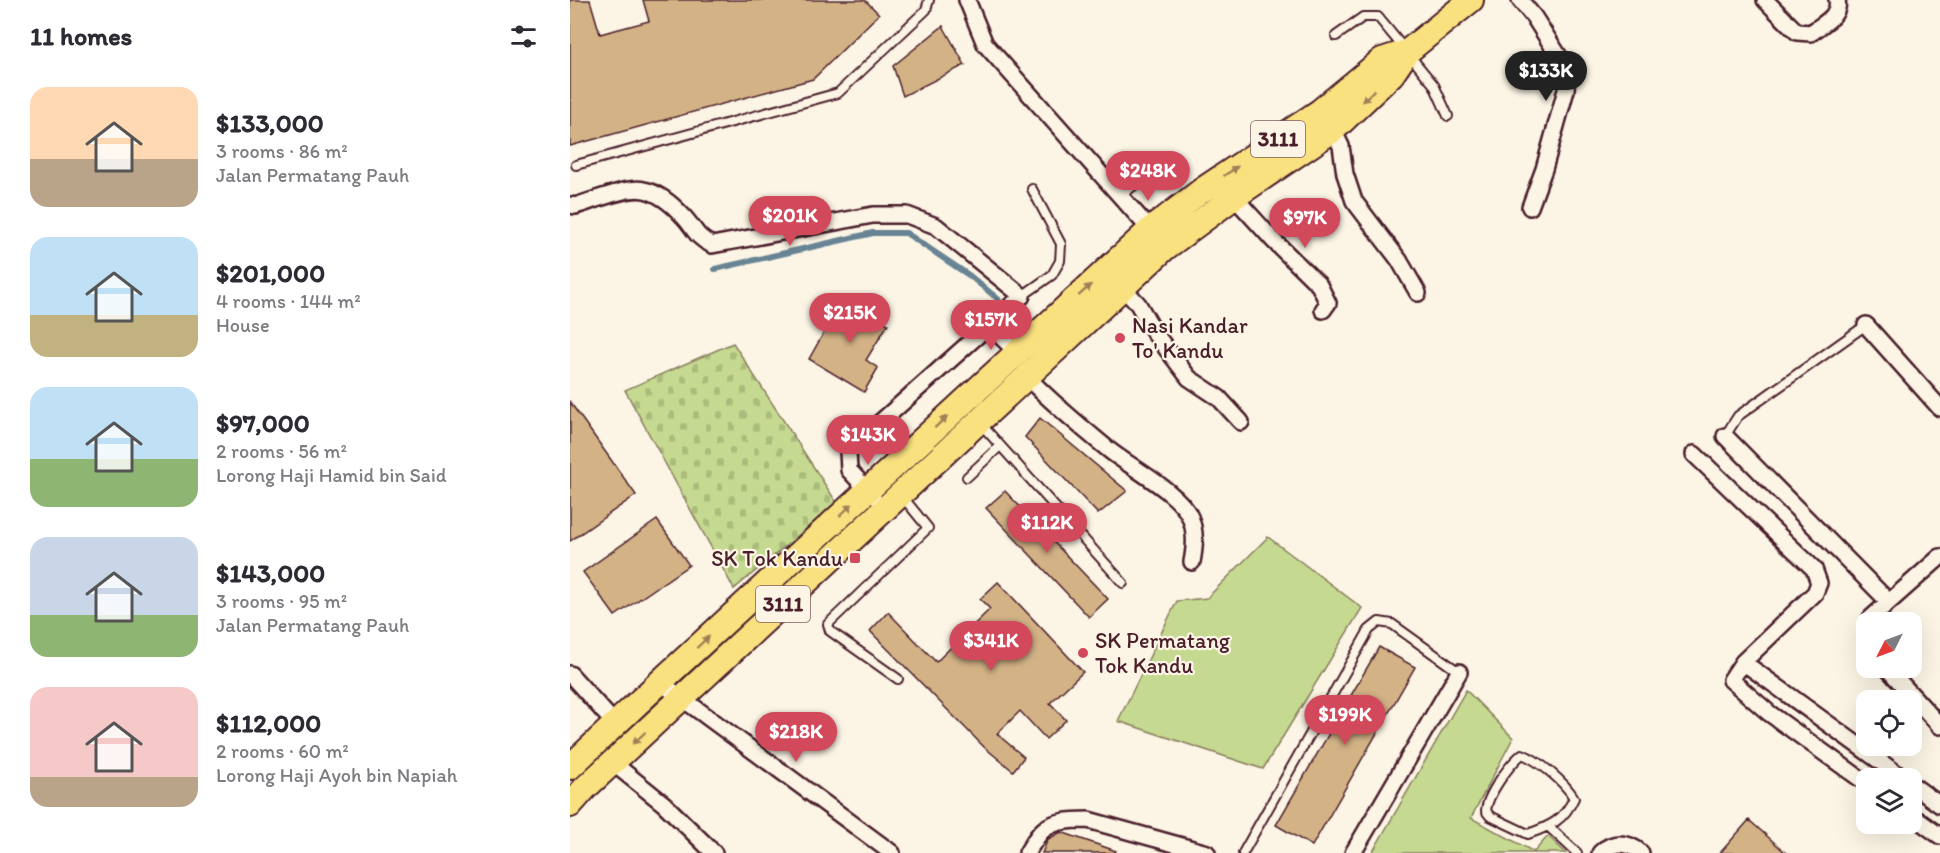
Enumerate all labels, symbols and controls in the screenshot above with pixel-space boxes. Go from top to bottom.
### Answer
text: 11 homes [30,20,132,52]
icon: filters [507,20,540,53]
pin: $133K [1504,51,1588,102]
text: $133K [1519,58,1573,82]
one-way arrow [1361,89,1376,103]
text: $133,000 [216,107,324,139]
icon: home [78,111,150,183]
road number: 3111 [1251,121,1305,157]
text: 3 rooms · 86 m² [216,139,348,163]
pin: $248K [1106,151,1190,202]
text: $248K [1120,158,1176,182]
text: Jalan Permatang Pauh [216,163,409,187]
one-way arrow [1223,165,1239,177]
pin: $201K [748,196,832,247]
pin: $97K [1269,198,1341,249]
text: $201K [762,203,818,227]
text: $97K [1283,205,1327,229]
text: $201,000 [216,257,325,289]
icon: home [78,261,150,333]
one-way arrow [1077,283,1092,297]
text: 4 rooms · 144 m² [216,289,361,313]
pin: $215K [808,293,892,344]
text: $215K [823,300,877,324]
pin: $157K [949,300,1033,351]
text: $157K [965,307,1017,331]
place label: Nasi Kandar To' Kandu [1132,312,1248,364]
text: House [216,313,270,337]
marker: Nasi Kandar To' Kandu [1113,331,1127,345]
text: $97,000 [216,407,310,439]
icon: home [78,411,150,483]
pin: $143K [826,415,910,466]
one-way arrow [933,416,948,429]
text: $143K [840,422,896,446]
text: 2 rooms · 56 m² [216,439,347,463]
text: Lorong Haji Hamid bin Said [216,463,447,487]
one-way arrow [838,503,852,517]
pin: $112K [1005,503,1089,554]
text: $112K [1021,510,1073,534]
place label: SK Tok Kandu [711,545,843,572]
marker: SK Tok Kandu [848,551,862,565]
text: $143,000 [216,557,325,589]
icon: home [78,561,150,633]
road number: 3111 [756,586,810,622]
text: 3 rooms · 95 m² [216,589,347,613]
north arrow [1856,612,1922,678]
map controls [1856,612,1922,834]
text: Jalan Permatang Pauh [216,613,409,637]
pin: $341K [949,621,1033,672]
place label: SK Permatang Tok Kandu [1095,627,1231,679]
text: $341K [963,628,1019,652]
one-way arrow [695,635,710,649]
marker: SK Permatang Tok Kandu [1076,646,1090,660]
button: locate [1856,690,1922,756]
pin: $199K [1303,695,1387,746]
text: $199K [1318,702,1372,726]
text: $112,000 [216,707,321,739]
icon: home [78,711,150,783]
pin: $218K [754,712,838,763]
text: $218K [769,719,823,743]
one-way arrow [632,731,646,745]
text: 2 rooms · 60 m² [216,739,349,763]
text: Lorong Haji Ayoh bin Napiah [216,763,458,787]
button: layers [1856,768,1922,834]

